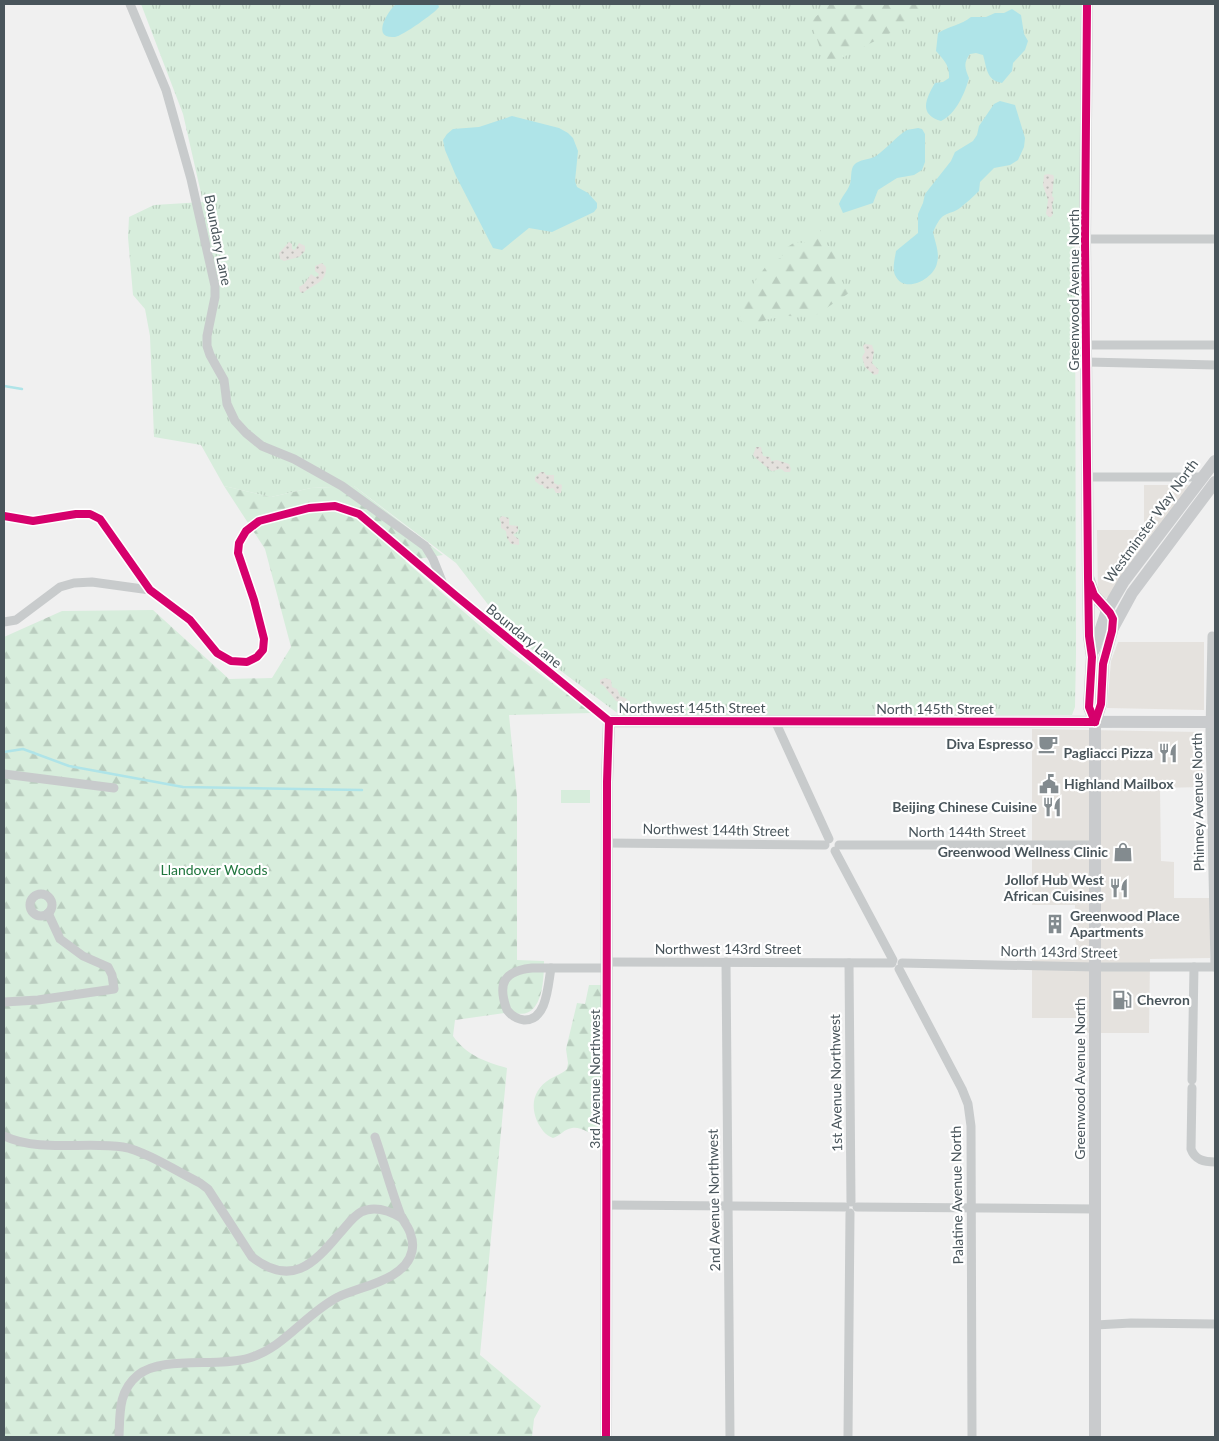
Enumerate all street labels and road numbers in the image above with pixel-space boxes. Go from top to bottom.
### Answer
street label: Boundary Lane [201,193,236,287]
street label: Greenwood Avenue North [1065,209,1082,371]
street label: Westminster Way North [1100,456,1201,586]
street label: Boundary Lane [483,600,565,671]
street label: Northwest 145th Street [619,699,765,716]
street label: North 145th Street [876,700,994,717]
street label: Phinney Avenue North [1188,733,1207,871]
street label: Northwest 144th Street [642,820,790,839]
street label: North 144th Street [908,823,1026,840]
street label: Northwest 143rd Street [655,940,801,957]
street label: North 143rd Street [1000,942,1118,961]
street label: Greenwood Avenue North [1071,998,1088,1160]
street label: 3rd Avenue Northwest [586,1009,603,1149]
street label: 1st Avenue Northwest [826,1014,845,1152]
street label: Palatine Avenue North [947,1126,966,1264]
street label: 2nd Avenue Northwest [704,1129,723,1271]

